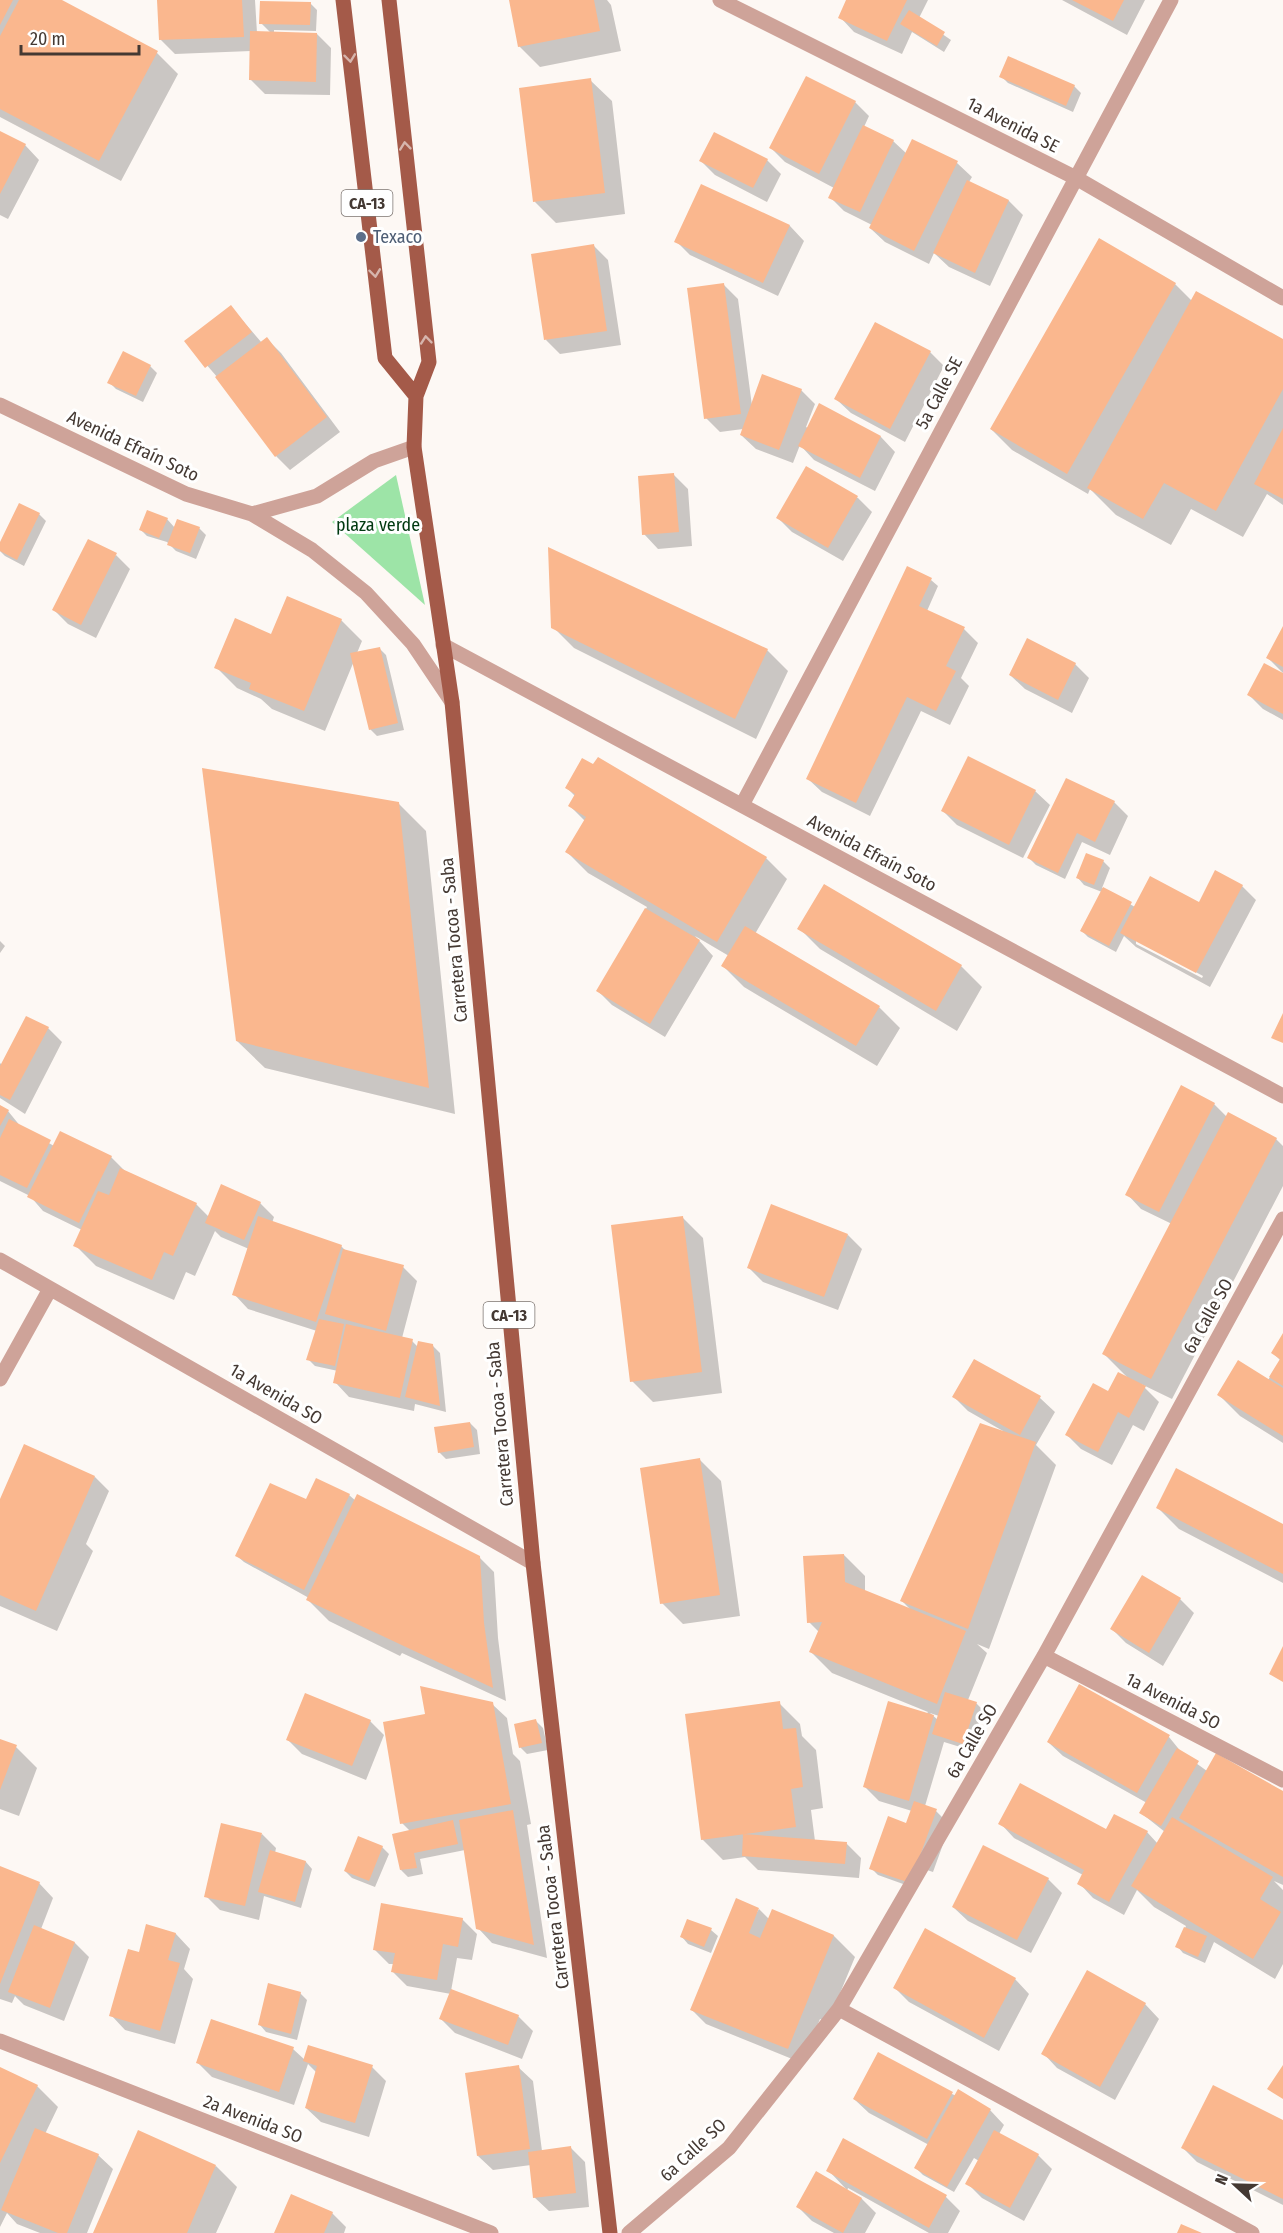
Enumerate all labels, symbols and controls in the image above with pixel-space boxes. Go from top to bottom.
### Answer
scale bar [21,18,140,56]
text: 20 m [30,28,65,50]
one-way arrow [343,54,355,63]
street label: 1a Avenida SE [963,92,1063,158]
one-way arrow [399,142,412,151]
road number: CA-13 [342,190,392,216]
place label: Texaco [373,226,422,248]
marker: Texaco [354,230,368,244]
one-way arrow [368,268,381,277]
one-way arrow [421,335,433,345]
street label: 5a Calle SE [911,353,967,433]
street label: Avenida Efraín Soto [64,406,202,486]
park label: plaza verde [336,514,420,536]
street label: Avenida Efraín Soto [804,810,940,896]
street label: Carretera Tocoa - Saba [436,856,472,1023]
street label: 6a Calle SO [1178,1275,1238,1357]
road number: CA-13 [484,1302,534,1328]
street label: Carretera Tocoa - Saba [482,1340,518,1507]
street label: 1a Avenida SO [226,1359,326,1429]
street label: 1a Avenida SO [1122,1668,1224,1734]
street label: 6a Calle SO [942,1700,1002,1782]
street label: Carretera Tocoa - Saba [532,1823,574,1990]
street label: 2a Avenida SO [200,2090,306,2148]
street label: 6a Calle SO [655,2114,731,2186]
north arrow [1205,2155,1265,2215]
text: N [1211,2172,1232,2188]

